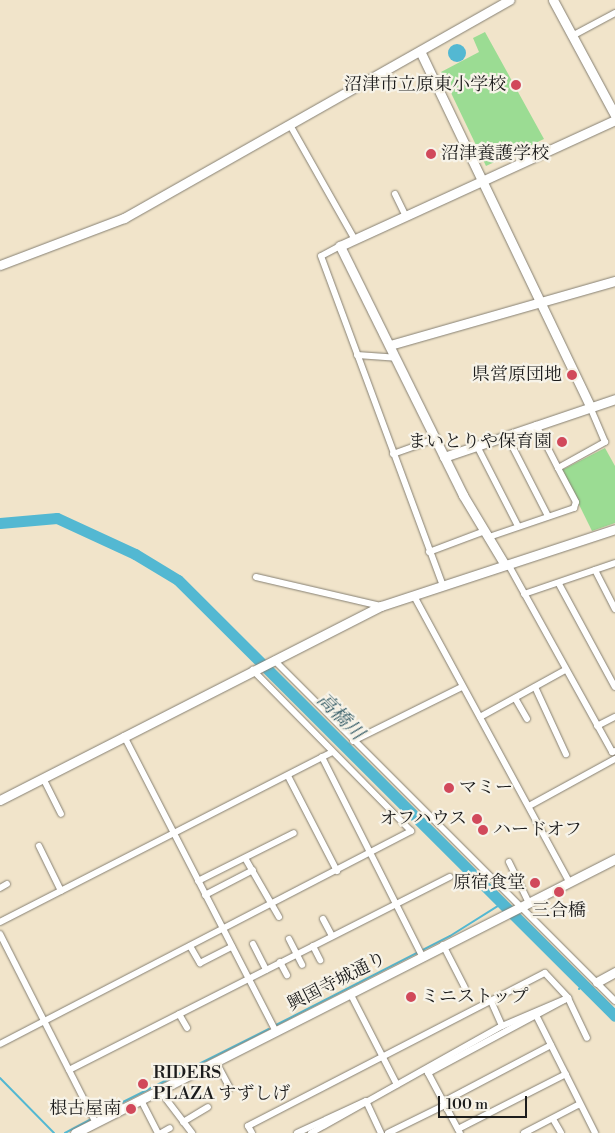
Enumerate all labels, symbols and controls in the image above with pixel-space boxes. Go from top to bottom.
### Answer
place label: 沼津市立原東小学校 [344,74,506,96]
marker: 沼津市立原東小学校 [510,79,522,91]
place label: 沼津養護学校 [441,143,549,165]
marker: 沼津養護学校 [425,148,437,160]
place label: 県営原団地 [472,364,562,386]
marker: 県営原団地 [566,369,578,381]
place label: まいとりや保育園 [408,431,552,453]
marker: まいとりや保育園 [556,436,568,448]
water label: 高橋川 [312,689,368,745]
place label: マミー [459,777,513,799]
marker: マミー [443,782,455,794]
place label: オフハウス [377,808,467,830]
marker: オフハウス [471,813,483,825]
place label: ハードオフ [493,819,583,841]
marker: ハードオフ [477,824,489,836]
place label: 原宿食堂 [453,872,525,894]
marker: 原宿食堂 [529,877,541,889]
marker: 三合橋 [553,886,565,898]
place label: 三合橋 [532,900,586,922]
street label: 興国寺城通り [284,948,390,1016]
place label: ミニストップ [421,986,529,1008]
marker: ミニストップ [405,991,417,1003]
place label: RIDERS PLAZA すずしげ [153,1063,290,1106]
marker: RIDERS PLAZA すずしげ [137,1078,149,1090]
scale bar [440,1086,529,1118]
text: 100 m [446,1095,488,1114]
place label: 根古屋南 [49,1098,121,1120]
marker: 根古屋南 [125,1103,137,1115]

